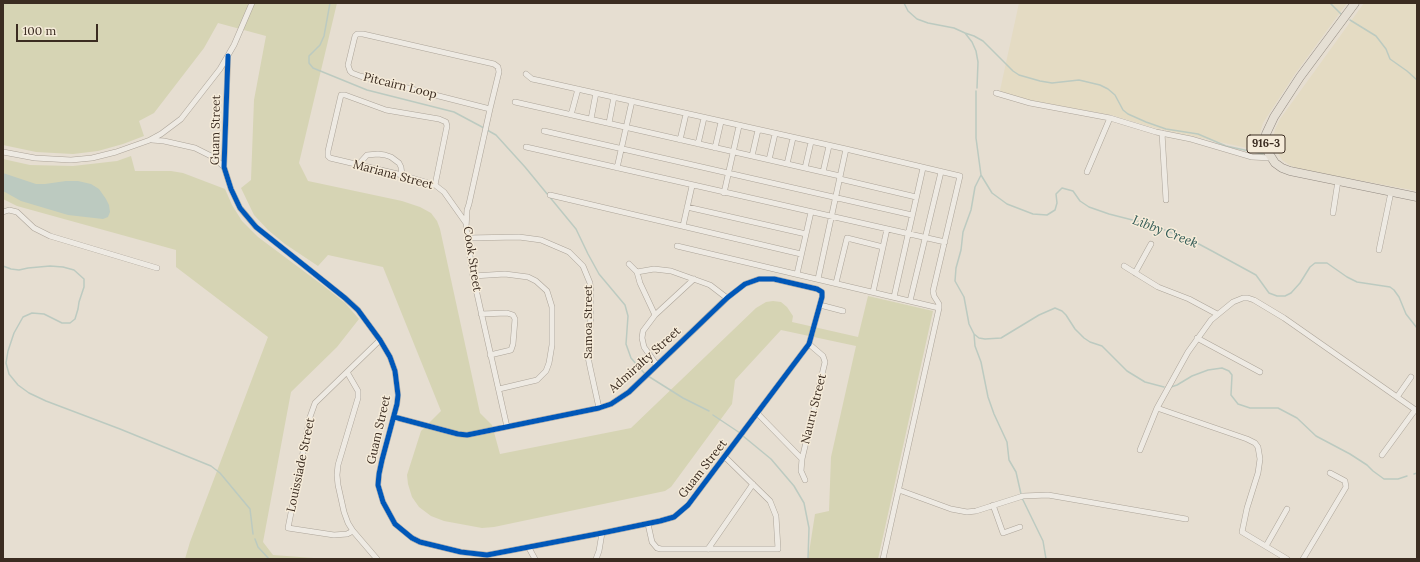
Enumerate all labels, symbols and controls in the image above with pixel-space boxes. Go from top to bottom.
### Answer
scale bar [18,16,100,42]
text: 100 m [23,23,56,38]
street label: Pitcairn Loop [362,70,438,102]
street label: Guam Street [208,95,224,165]
road number: 916-3 [1247,135,1285,153]
street label: Mariana Street [351,157,435,193]
water label: Libby Creek [1130,212,1200,252]
street label: Cook Street [460,225,484,293]
street label: Samoa Street [582,285,596,359]
street label: Admiralty Street [606,324,684,396]
street label: Nauru Street [798,372,830,446]
street label: Guam Street [364,394,394,466]
street label: Louissiade Street [284,417,318,513]
street label: Guam Street [676,437,730,501]

